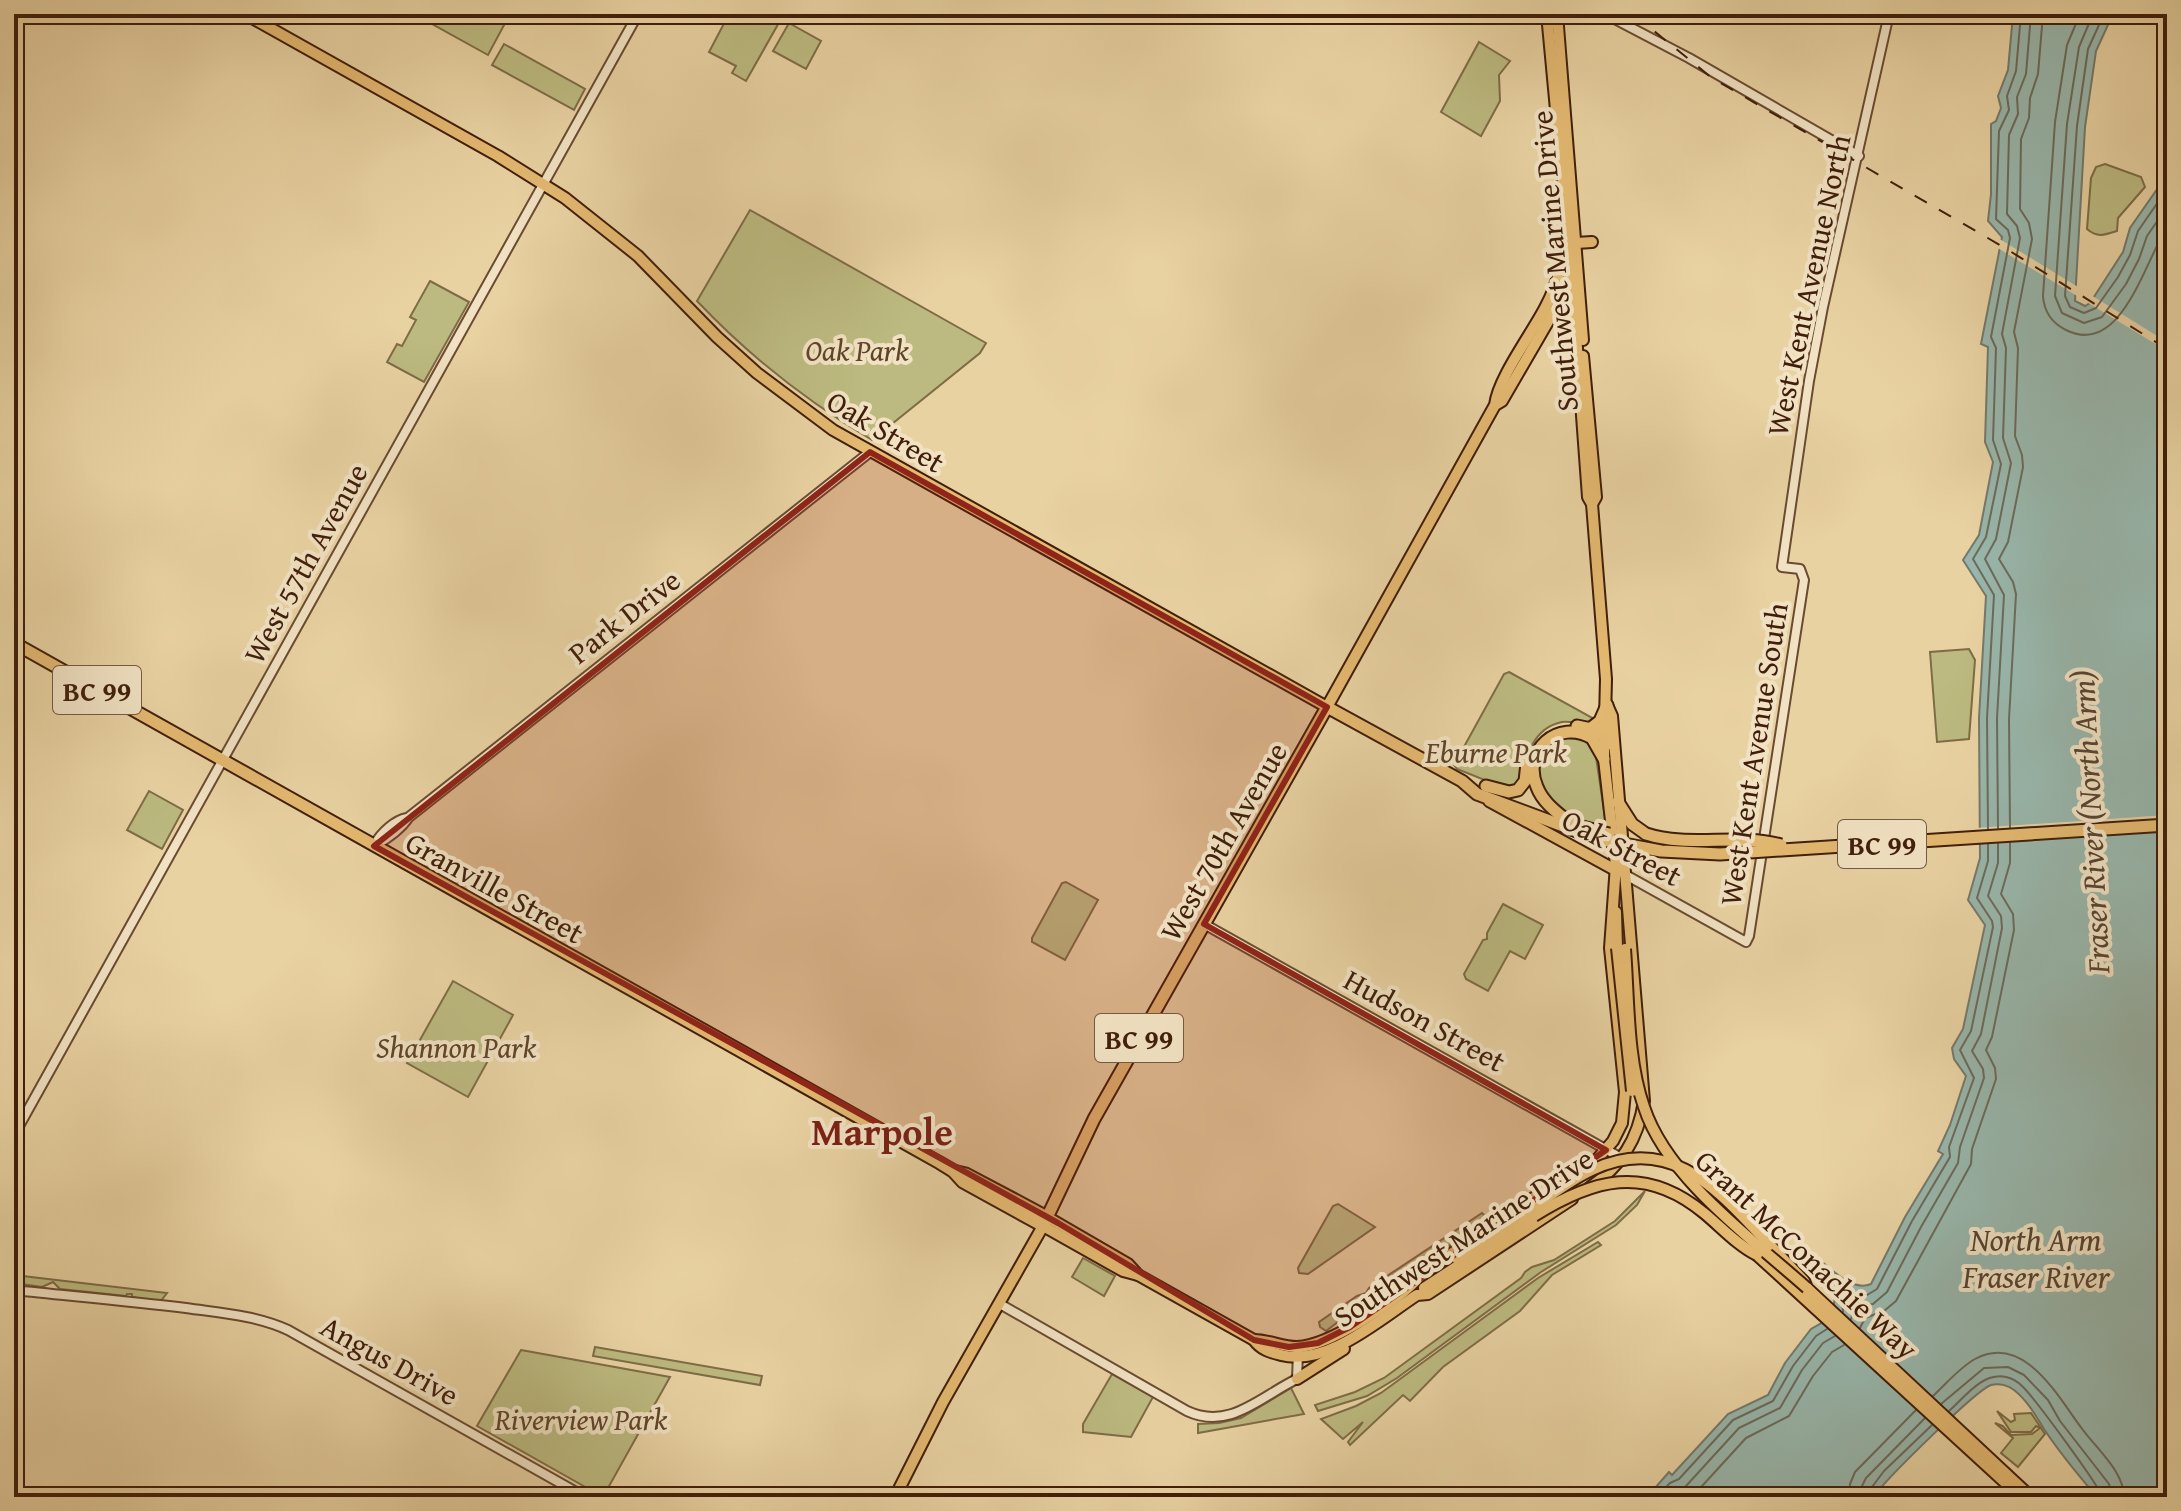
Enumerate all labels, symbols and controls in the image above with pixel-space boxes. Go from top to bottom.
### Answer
street label: Southwest Marine Drive [1519,109,1589,413]
street label: West Kent Avenue North [1755,130,1861,440]
park label: Oak Park [805,328,909,372]
street label: Oak Street [819,379,953,484]
street label: West 57th Avenue [232,455,378,671]
street label: Park Drive [559,558,689,674]
street label: West Kent Avenue South [1707,599,1799,908]
road number: BC 99 [53,666,141,714]
water label: Fraser River (North Arm) [2059,669,2121,976]
park label: Eburne Park [1424,730,1567,774]
street label: West 70th Avenue [1148,734,1298,948]
street label: Oak Street [1554,797,1690,897]
street label: Granville Street [398,820,592,954]
road number: BC 99 [1838,820,1926,868]
street label: Hudson Street [1336,957,1514,1083]
road number: BC 99 [1095,1014,1183,1062]
park label: Shannon Park [376,1025,536,1069]
district label: Marpole [811,1103,953,1159]
street label: Southwest Marine Drive [1324,1136,1602,1338]
street label: Grant McConachie Way [1686,1139,1928,1369]
water label: North Arm Fraser River [1961,1216,2111,1300]
street label: Angus Drive [313,1304,467,1416]
park label: Riverview Park [494,1397,668,1441]

